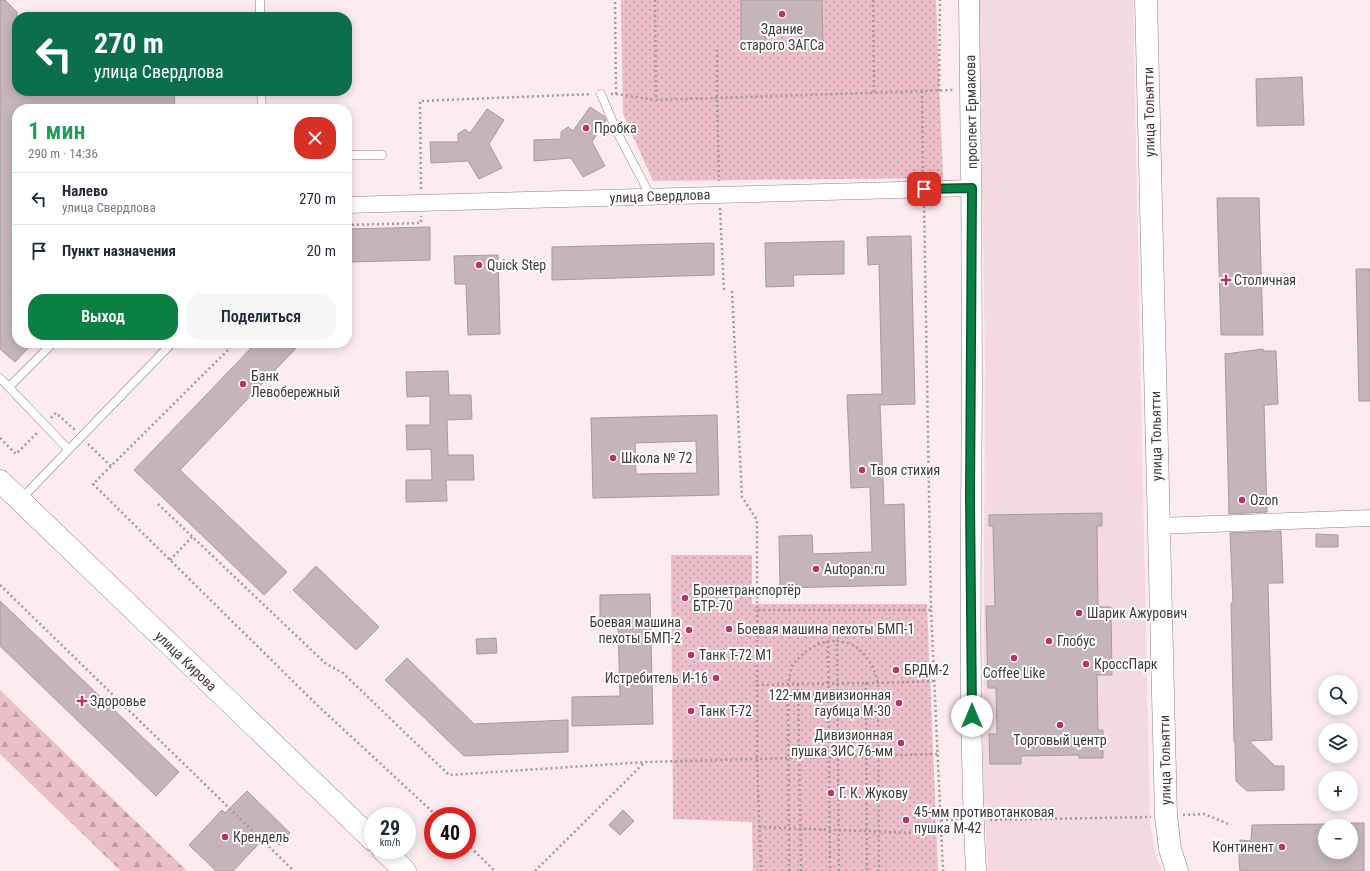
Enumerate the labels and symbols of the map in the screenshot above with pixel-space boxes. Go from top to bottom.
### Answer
marker: Здание старого ЗАГСа [777,9,787,19]
place label: Здание старого ЗАГСа [740,21,824,53]
street label: проспект Ермакова [962,55,980,169]
street label: улица Тольятти [1140,67,1158,157]
place label: Пробка [594,120,637,136]
marker: Пробка [581,123,591,133]
pin [907,172,941,206]
street label: улица Свердлова [609,186,711,206]
place label: Quick Step [487,257,546,273]
marker: Quick Step [474,260,484,270]
place label: Столичная [1234,272,1296,288]
marker: Столичная [1221,275,1231,285]
place label: Банк Левобережный [251,368,340,400]
marker: Банк Левобережный [238,379,248,389]
street label: улица Тольятти [1147,391,1165,481]
place label: Школа № 72 [621,450,693,466]
marker: Школа № 72 [608,453,618,463]
place label: Твоя стихия [870,462,940,478]
marker: Твоя стихия [857,465,867,475]
place label: Ozon [1250,492,1278,508]
marker: Ozon [1237,495,1247,505]
place label: Autopan.ru [824,561,885,577]
marker: Autopan.ru [811,564,821,574]
place label: Бронетранспортёр БТР-70 [693,582,801,614]
marker: Бронетранспортёр БТР-70 [680,593,690,603]
place label: Шарик Ажурович [1087,605,1187,621]
marker: Шарик Ажурович [1074,608,1084,618]
place label: Боевая машина пехоты БМП-2 [589,614,681,646]
place label: Боевая машина пехоты БМП-1 [737,621,914,637]
marker: Боевая машина пехоты БМП-1 [724,624,734,634]
marker: Боевая машина пехоты БМП-2 [684,625,694,635]
street label: улица Кирова [152,628,220,694]
place label: Глобус [1057,633,1095,649]
marker: Глобус [1044,636,1054,646]
place label: Танк Т-72 М1 [699,647,773,663]
marker: Танк Т-72 М1 [686,650,696,660]
marker: Coffee Like [1009,653,1019,663]
place label: КроссПарк [1094,656,1158,672]
marker: КроссПарк [1081,659,1091,669]
place label: БРДМ-2 [904,662,949,678]
marker: БРДМ-2 [891,665,901,675]
place label: Coffee Like [983,665,1046,681]
place label: Истребитель И-16 [605,670,708,686]
marker: Истребитель И-16 [711,673,721,683]
place label: 122-мм дивизионная гаубица М-30 [769,687,891,719]
place label: Здоровье [90,693,146,709]
position arrow [951,695,993,737]
marker: Здоровье [77,696,87,706]
marker: 122-мм дивизионная гаубица М-30 [894,698,904,708]
place label: Танк Т-72 [699,703,752,719]
marker: Танк Т-72 [686,706,696,716]
street label: улица Тольятти [1156,715,1174,805]
marker: Торговый центр [1055,720,1065,730]
place label: Дивизионная пушка ЗИС 76-мм [791,727,893,759]
place label: Торговый центр [1013,732,1107,748]
marker: Дивизионная пушка ЗИС 76-мм [896,738,906,748]
place label: Г. К. Жукову [839,785,908,801]
marker: Г. К. Жукову [826,788,836,798]
place label: 45-мм противотанковая пушка М-42 [914,804,1054,836]
speed limit sign: 40 [424,807,476,859]
marker: 45-мм противотанковая пушка М-42 [901,815,911,825]
place label: Крендель [233,829,289,845]
marker: Крендель [220,832,230,842]
place label: Континент [1212,839,1274,855]
marker: Континент [1277,842,1287,852]

